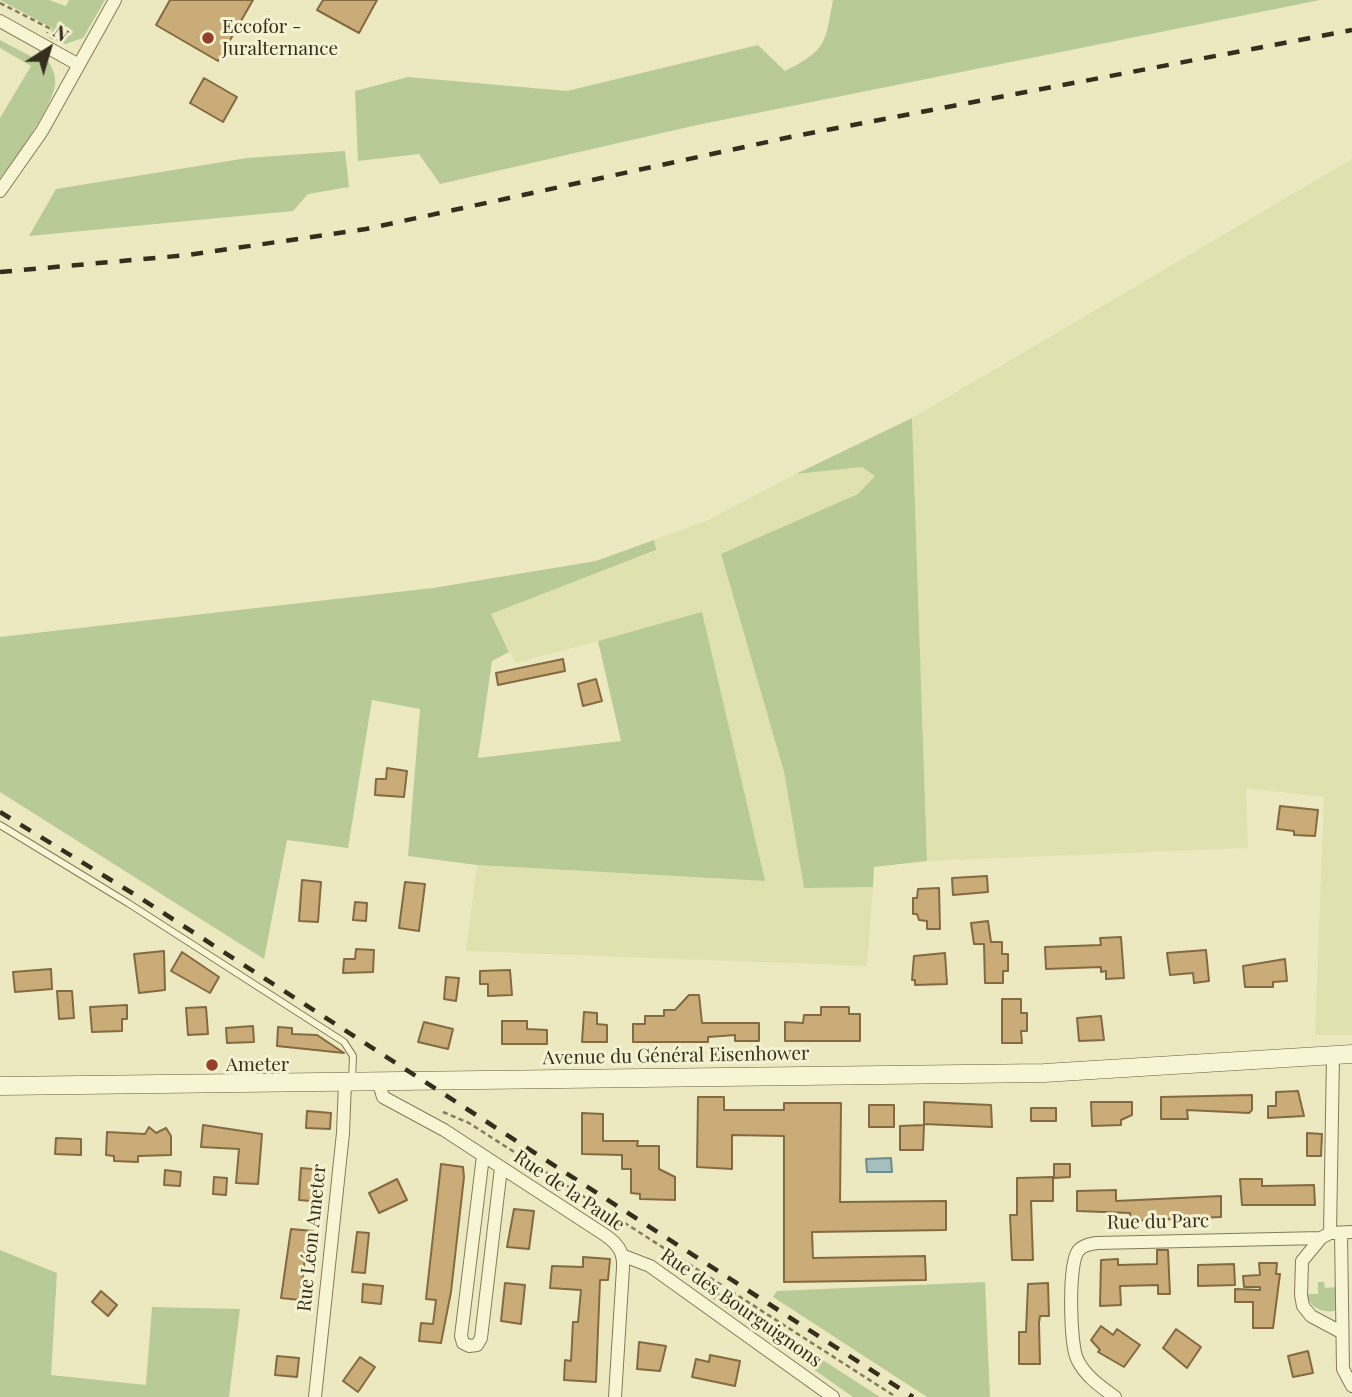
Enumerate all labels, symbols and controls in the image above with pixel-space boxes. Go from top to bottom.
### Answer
north arrow [14,14,84,84]
place label: Eccofor - Juralternance [222,16,338,60]
text: N [48,18,75,47]
marker: Eccofor - Juralternance [200,30,216,46]
street label: Avenue du Général Eisenhower [542,1042,810,1070]
place label: Ameter [226,1054,289,1076]
marker: Ameter [204,1057,220,1073]
street label: Rue de la Paule [509,1145,629,1237]
street label: Rue Léon Ameter [293,1163,331,1313]
street label: Rue du Parc [1107,1210,1209,1234]
street label: Rue des Bourguignons [656,1244,826,1372]

